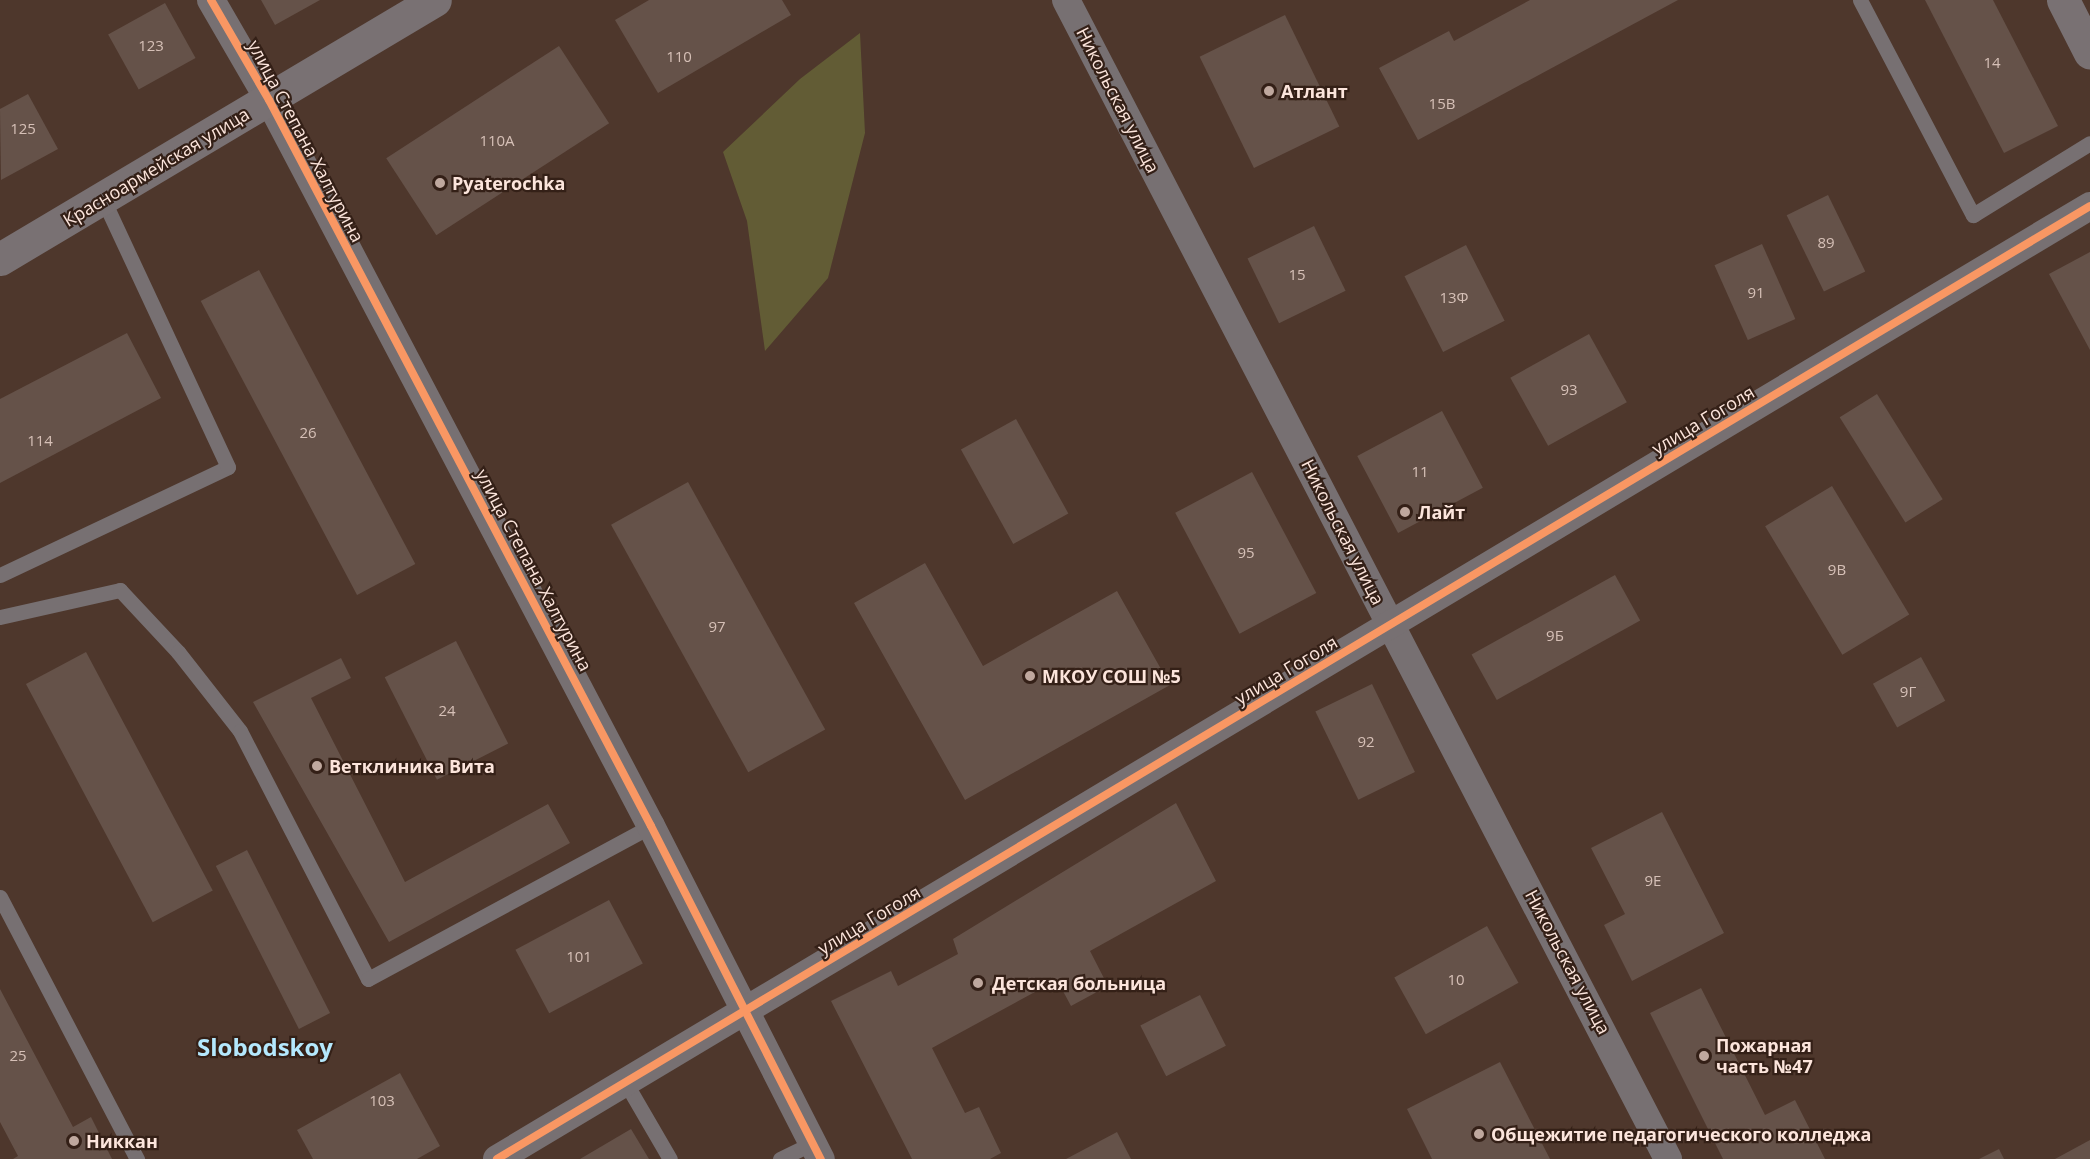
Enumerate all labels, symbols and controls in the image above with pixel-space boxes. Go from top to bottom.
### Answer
street label: Никольская улица [1072,24,1164,176]
street label: улица Степана Халтурина [243,36,369,246]
house number: 123 [138,37,164,55]
house number: 110 [666,48,692,66]
house number: 14 [1983,54,2001,72]
place label: Атлант [1281,80,1348,102]
marker: Атлант [1262,84,1276,98]
house number: 15В [1429,95,1455,113]
street label: Красноармейская улица [59,103,253,231]
house number: 125 [10,120,36,138]
house number: 110А [479,132,515,150]
place label: Pyaterochka [452,172,565,194]
marker: Pyaterochka [433,176,447,190]
house number: 89 [1817,234,1835,252]
house number: 15 [1288,266,1306,284]
house number: 91 [1747,284,1765,302]
house number: 13Ф [1439,289,1469,307]
house number: 93 [1560,381,1578,399]
street label: улица Гоголя [1648,381,1758,459]
house number: 26 [299,424,317,442]
house number: 114 [27,432,53,450]
street label: Никольская улица [1297,456,1389,608]
house number: 11 [1411,463,1429,481]
street label: улица Степана Халтурина [471,465,597,675]
place label: Лайт [1418,501,1465,523]
marker: Лайт [1396,503,1414,521]
house number: 95 [1237,544,1255,562]
house number: 9В [1828,561,1846,579]
house number: 97 [708,618,726,636]
house number: 9Б [1546,627,1564,645]
street label: улица Гоголя [1231,631,1341,709]
place label: МКОУ СОШ №5 [1042,665,1181,687]
marker: МКОУ СОШ №5 [1023,669,1037,683]
house number: 9Г [1900,683,1916,701]
house number: 24 [438,702,456,720]
house number: 92 [1357,733,1375,751]
place label: Ветклиника Вита [329,755,495,777]
marker: Ветклиника Вита [310,759,324,773]
house number: 9Е [1645,872,1661,890]
street label: улица Гоголя [814,881,924,959]
street label: Никольская улица [1521,886,1615,1038]
house number: 101 [566,948,592,966]
house number: 10 [1447,971,1465,989]
place label: Детская больница [992,972,1166,994]
marker: Детская больница [969,974,987,992]
district label: Slobodskoy [197,1033,333,1061]
place label: Пожарная часть №47 [1716,1035,1813,1078]
house number: 25 [9,1047,27,1065]
marker: Пожарная часть №47 [1697,1049,1711,1063]
house number: 103 [369,1092,395,1110]
place label: Общежитие педагогического колледжа [1491,1123,1871,1145]
marker: Общежитие педагогического колледжа [1472,1127,1486,1141]
place label: Никкан [86,1130,158,1152]
marker: Никкан [67,1134,81,1148]

